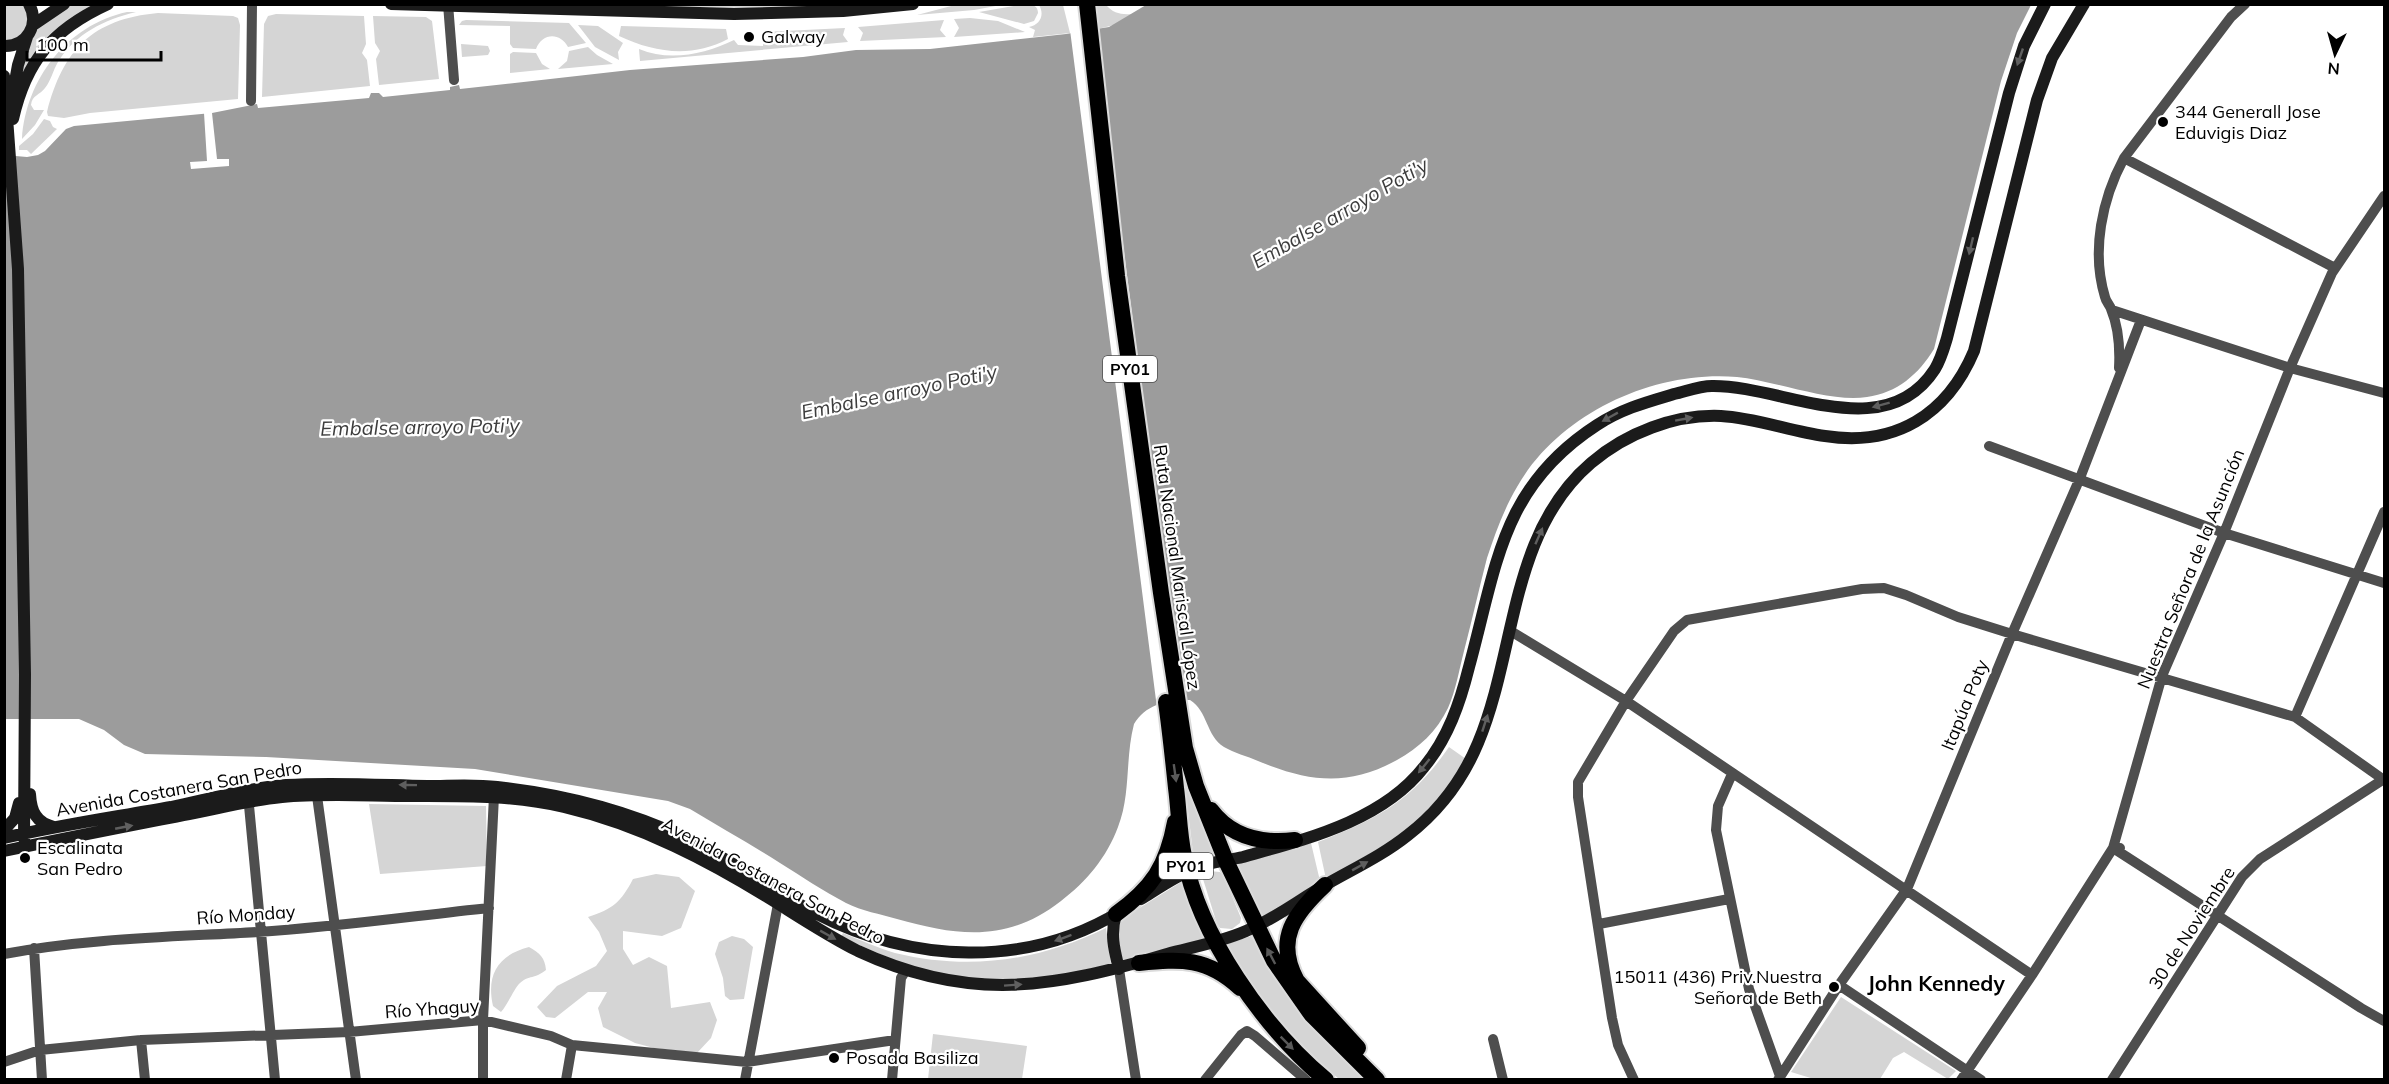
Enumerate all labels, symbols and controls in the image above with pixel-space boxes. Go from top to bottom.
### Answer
scale bar [27,24,160,62]
north arrow [2305,24,2365,84]
place label: Galway [761,25,825,48]
marker: Galway [742,30,756,44]
text: 100 m [36,33,89,56]
one-way arrow [2015,48,2025,66]
text: N [2327,58,2341,79]
place label: 344 Generall Jose Eduvigis Diaz [2175,100,2321,144]
marker: 344 Generall Jose Eduvigis Diaz [2156,115,2170,129]
water label: Embalse arroyo Poti'y [1247,151,1434,273]
one-way arrow [1966,236,1975,255]
road number: PY01 [1103,356,1157,382]
water label: Embalse arroyo Poti'y [799,358,1000,424]
one-way arrow [1872,401,1891,411]
water label: Embalse arroyo Poti'y [320,412,521,441]
one-way arrow [1601,412,1618,422]
one-way arrow [1675,414,1694,423]
street label: Ruta Nacional Mariscal López [1149,443,1206,691]
street label: Nuestra Señora de la Asunción [2132,446,2249,692]
one-way arrow [1534,527,1544,545]
street label: Itapúa Poty [1936,656,1993,754]
one-way arrow [1481,714,1490,732]
street label: Avenida Costanera San Pedro [54,756,304,821]
one-way arrow [1419,759,1431,774]
one-way arrow [1170,764,1179,783]
one-way arrow [399,780,418,790]
street label: Avenida Costanera San Pedro [658,812,889,949]
one-way arrow [114,822,133,831]
place label: Escalinata San Pedro [37,836,123,880]
marker: Escalinata San Pedro [18,851,32,865]
road number: PY01 [1159,853,1213,879]
one-way arrow [1352,860,1368,871]
street label: 30 de Noviembre [2143,862,2240,993]
street label: Río Monday [196,900,297,929]
one-way arrow [820,929,836,940]
one-way arrow [1054,934,1072,944]
one-way arrow [1266,947,1276,964]
place label: 15011 (436) Priv.Nuestra Señora de Beth [1614,965,1822,1009]
district label: John Kennedy [1867,970,2005,996]
marker: 15011 (436) Priv.Nuestra Señora de Beth [1827,980,1841,994]
one-way arrow [1004,981,1023,990]
street label: Río Yhaguy [384,994,480,1023]
one-way arrow [1279,1036,1294,1050]
place label: Posada Basiliza [846,1046,979,1069]
marker: Posada Basiliza [827,1051,841,1065]

